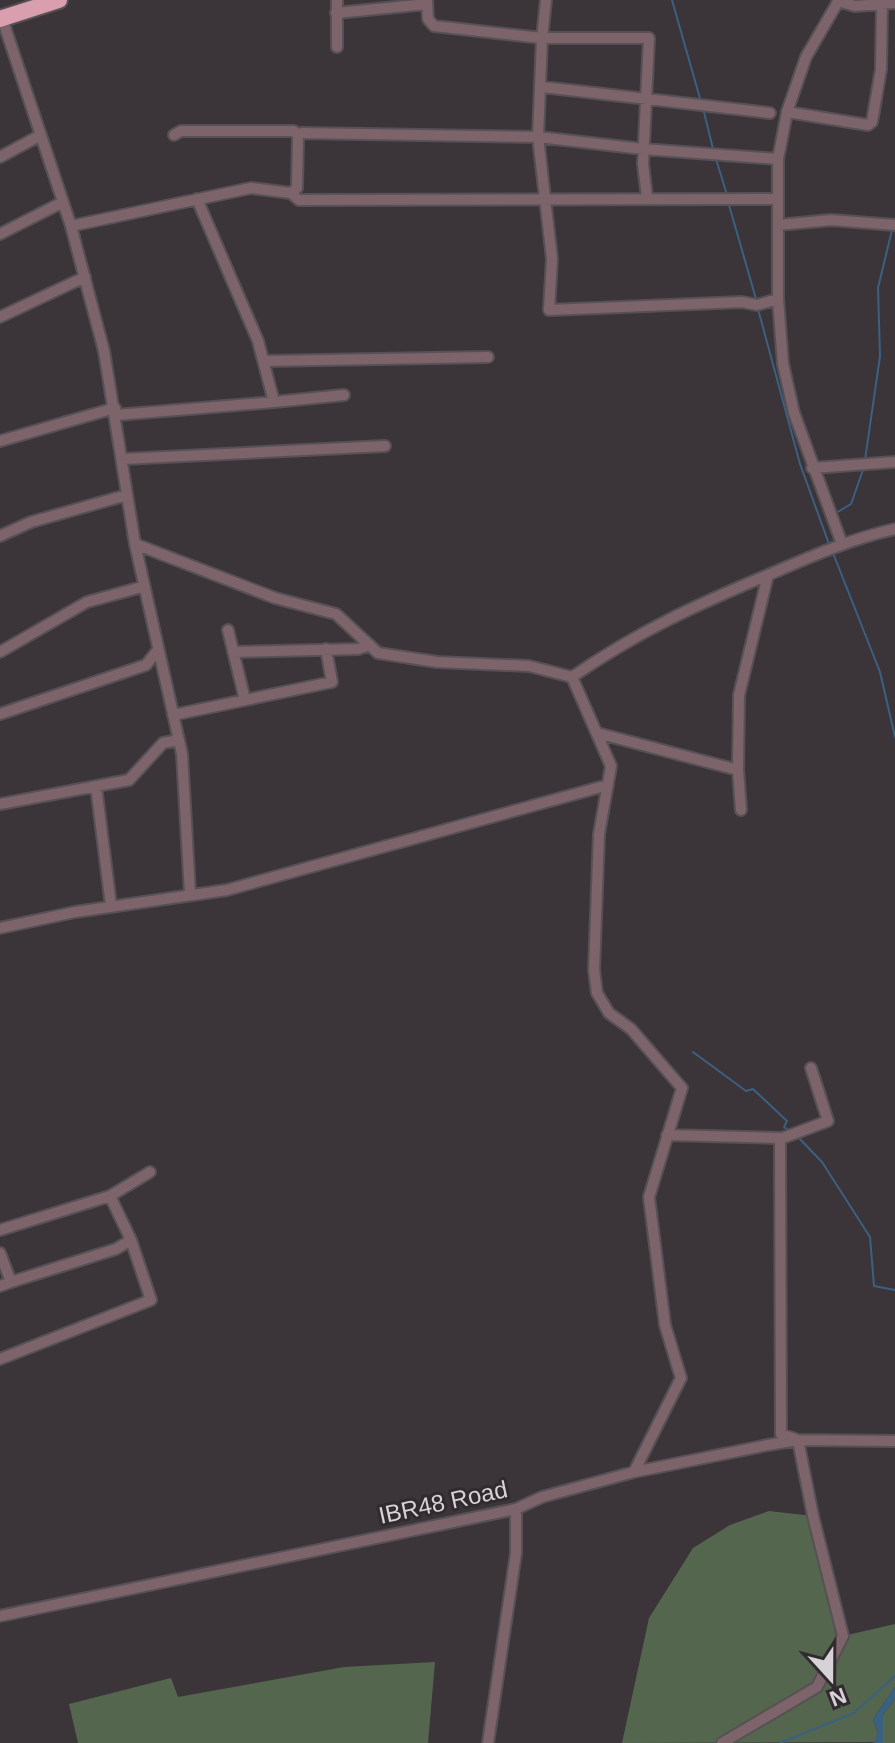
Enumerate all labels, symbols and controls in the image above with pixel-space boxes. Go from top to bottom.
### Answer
street label: IBR48 Road [376,1475,510,1529]
north arrow [791,1639,871,1719]
text: N [826,1683,850,1712]

